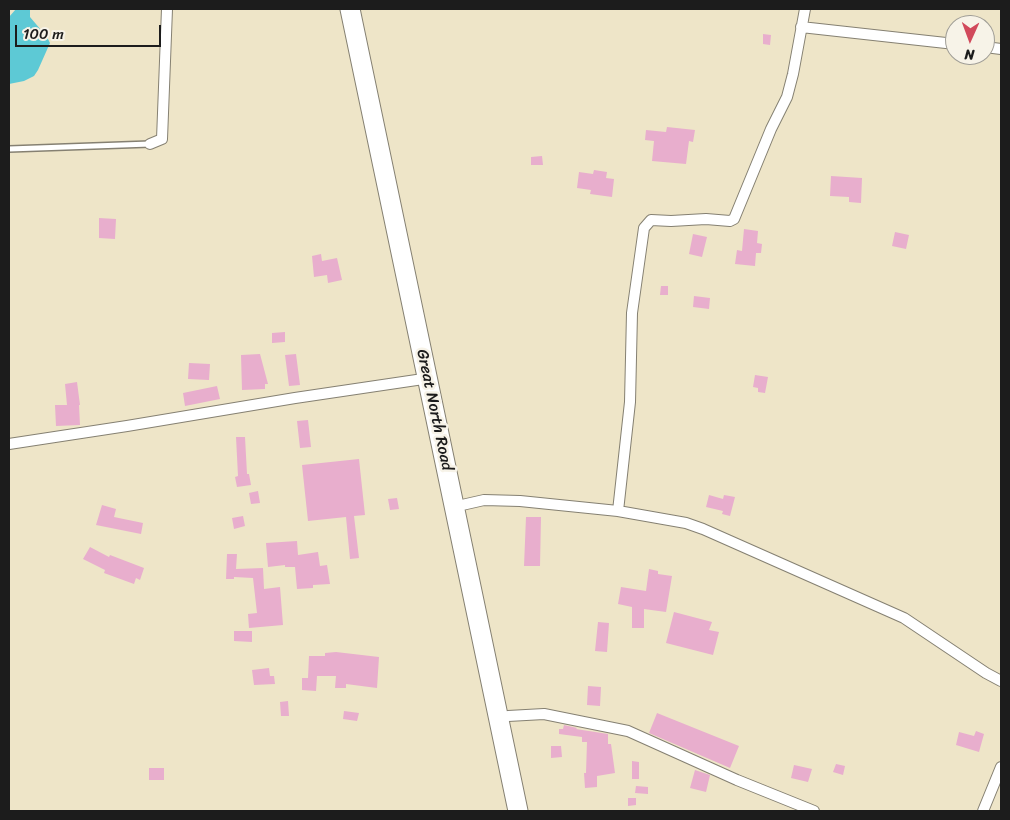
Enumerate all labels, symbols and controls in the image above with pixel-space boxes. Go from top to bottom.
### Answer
scale bar [18,15,164,47]
north arrow [945,15,995,65]
text: 100 m [23,21,64,47]
text: N [964,42,975,67]
street label: Great North Road [412,348,456,472]

